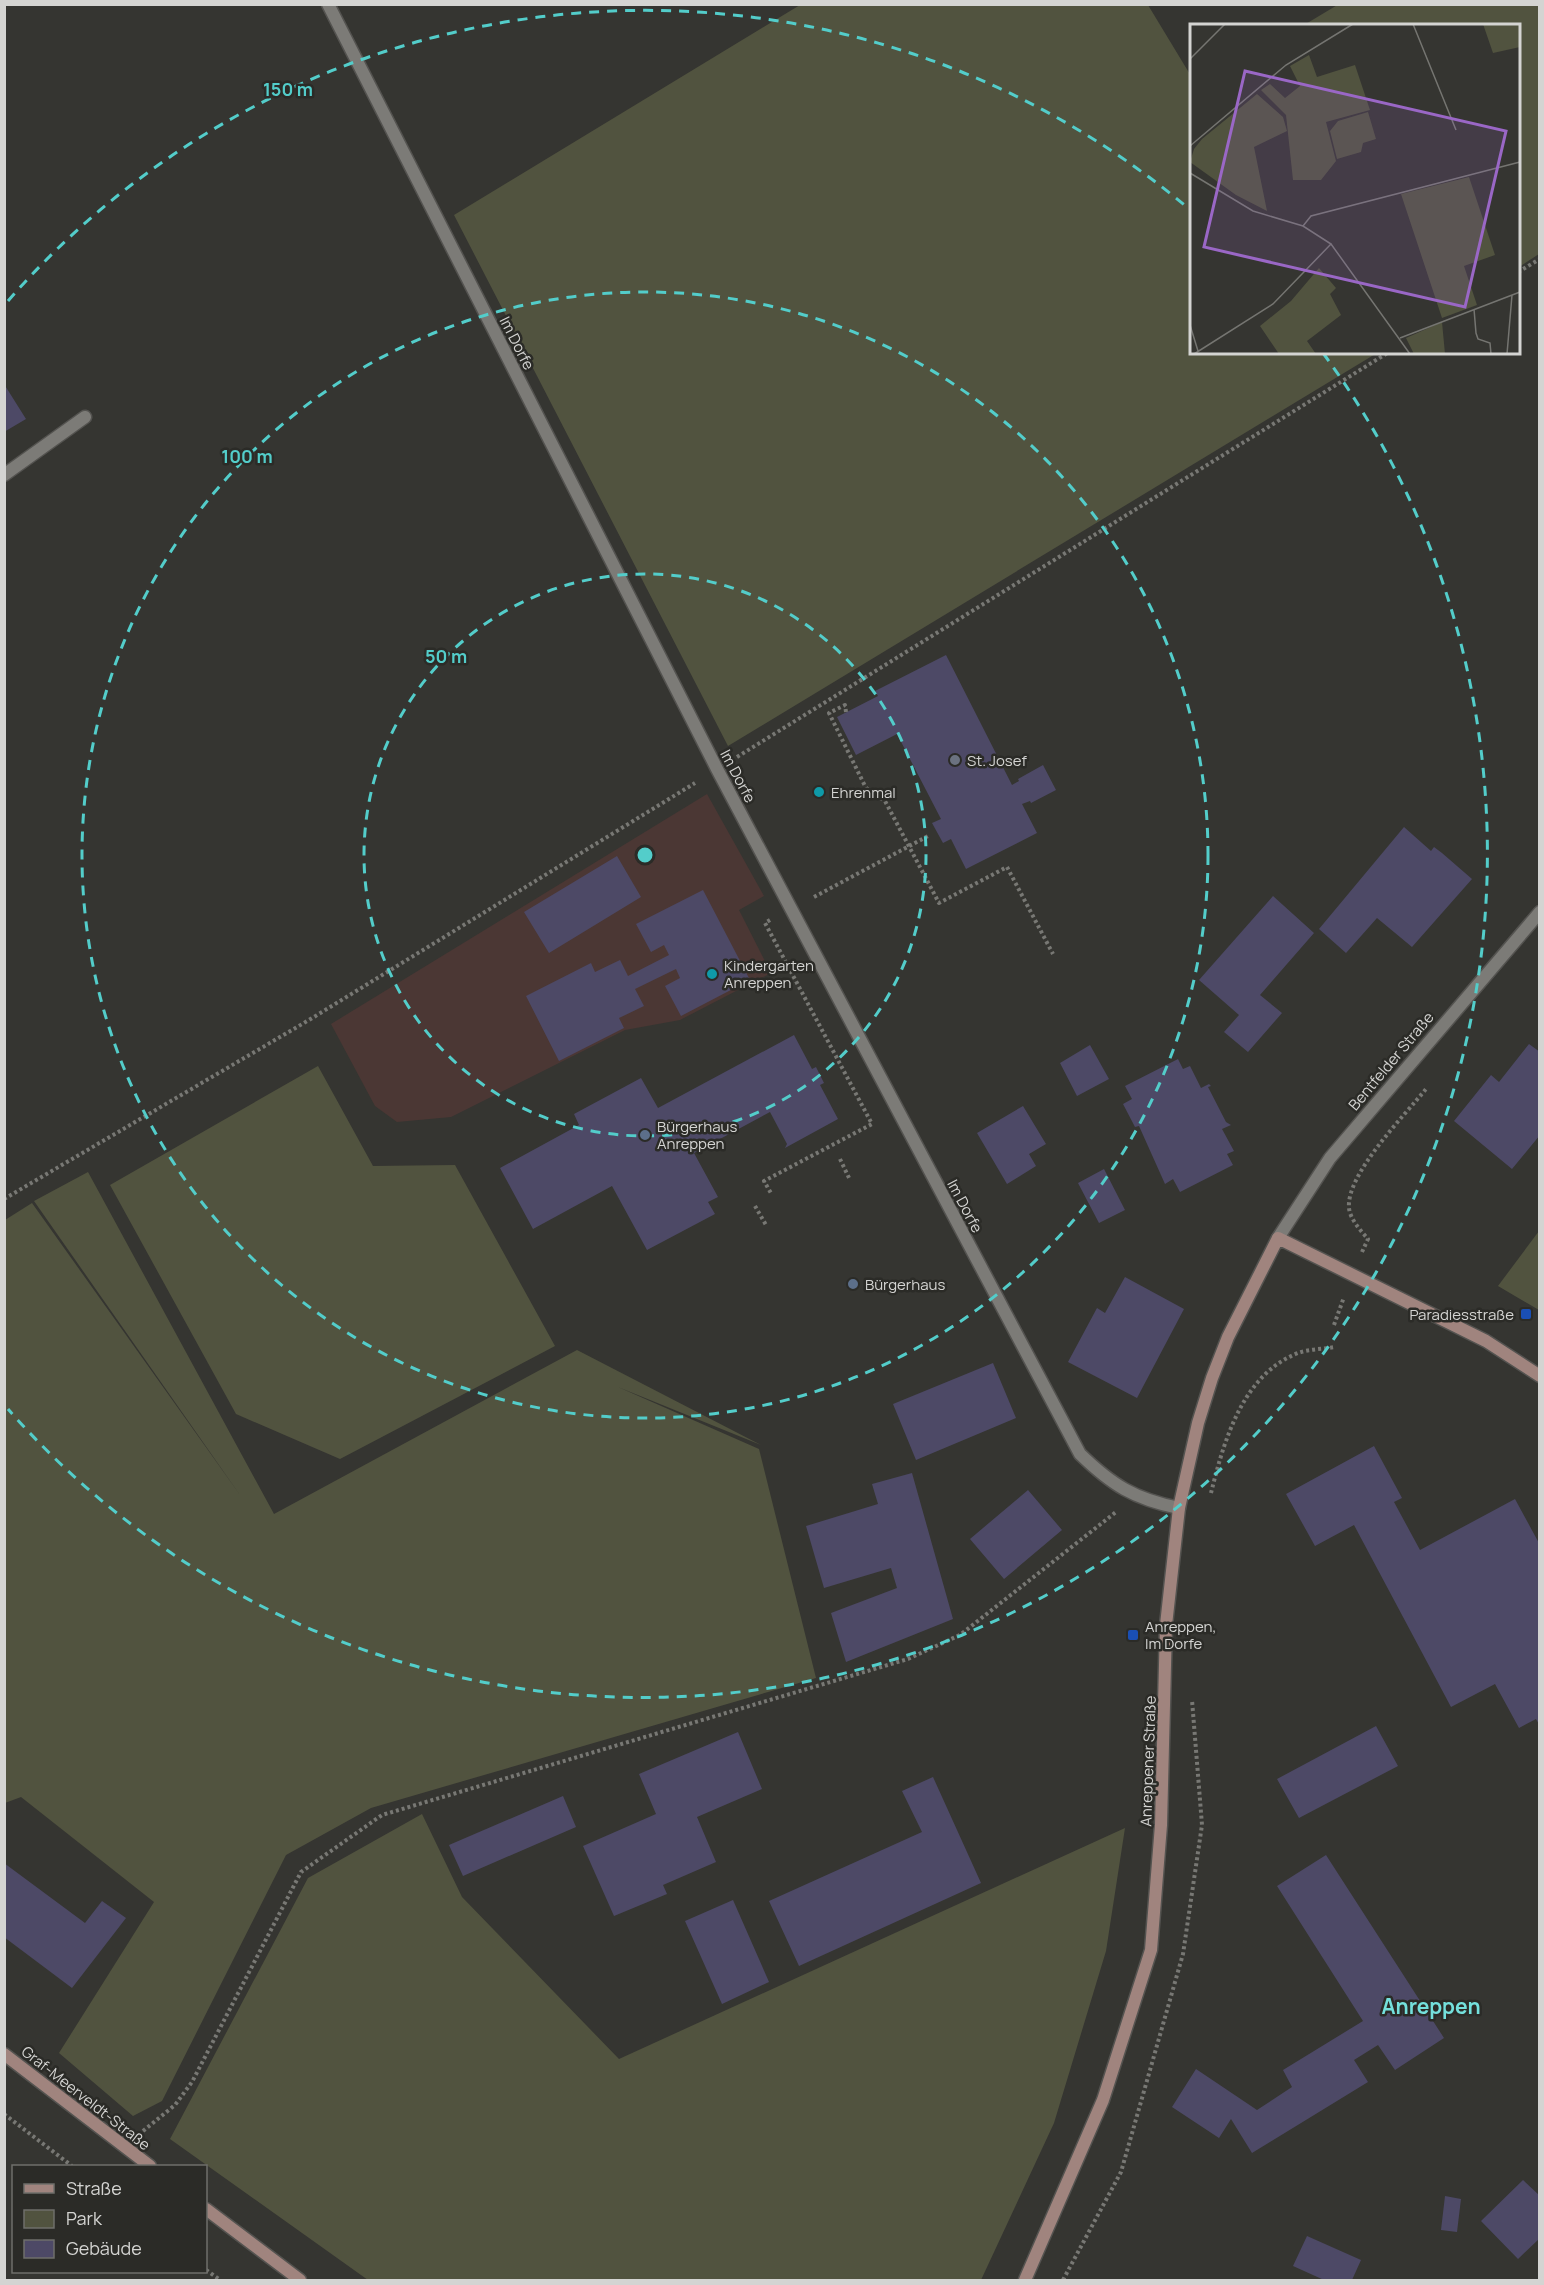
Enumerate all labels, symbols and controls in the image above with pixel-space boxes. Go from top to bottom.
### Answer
inset map [1190,24,1520,354]
text: 150 m [263,77,313,101]
street label: Im Dorfe [495,313,539,374]
text: 100 m [221,444,273,468]
text: 50 m [425,644,467,668]
street label: Im Dorfe [715,746,761,806]
place label: St. Josef [967,750,1027,771]
marker: St. Josef [948,753,962,767]
place label: Ehrenmal [831,782,896,803]
marker: Ehrenmal [812,785,826,799]
centre of rings [635,845,655,865]
place label: Kindergarten Anreppen [724,955,814,993]
marker: Kindergarten Anreppen [705,967,719,981]
street label: Bentfelder Straße [1344,1007,1439,1115]
place label: Bürgerhaus Anreppen [657,1116,737,1154]
marker: Bürgerhaus Anreppen [638,1128,652,1142]
street label: Im Dorfe [942,1176,988,1236]
place label: Bürgerhaus [865,1274,945,1295]
marker: Bürgerhaus [846,1277,860,1291]
place label: Paradiesstraße [1409,1304,1514,1325]
marker: Paradiesstraße [1519,1307,1533,1321]
place label: Anreppen, Im Dorfe [1145,1616,1216,1654]
marker: Anreppen, Im Dorfe [1126,1628,1140,1642]
street label: Anreppener Straße [1135,1695,1161,1827]
district label: Anreppen [1381,1992,1481,2020]
street label: Graf-Meerveldt-Straße [17,2041,155,2155]
legend [12,2165,207,2273]
text: Straße [66,2176,122,2200]
text: Park [66,2206,103,2230]
text: Gebäude [66,2236,142,2260]

